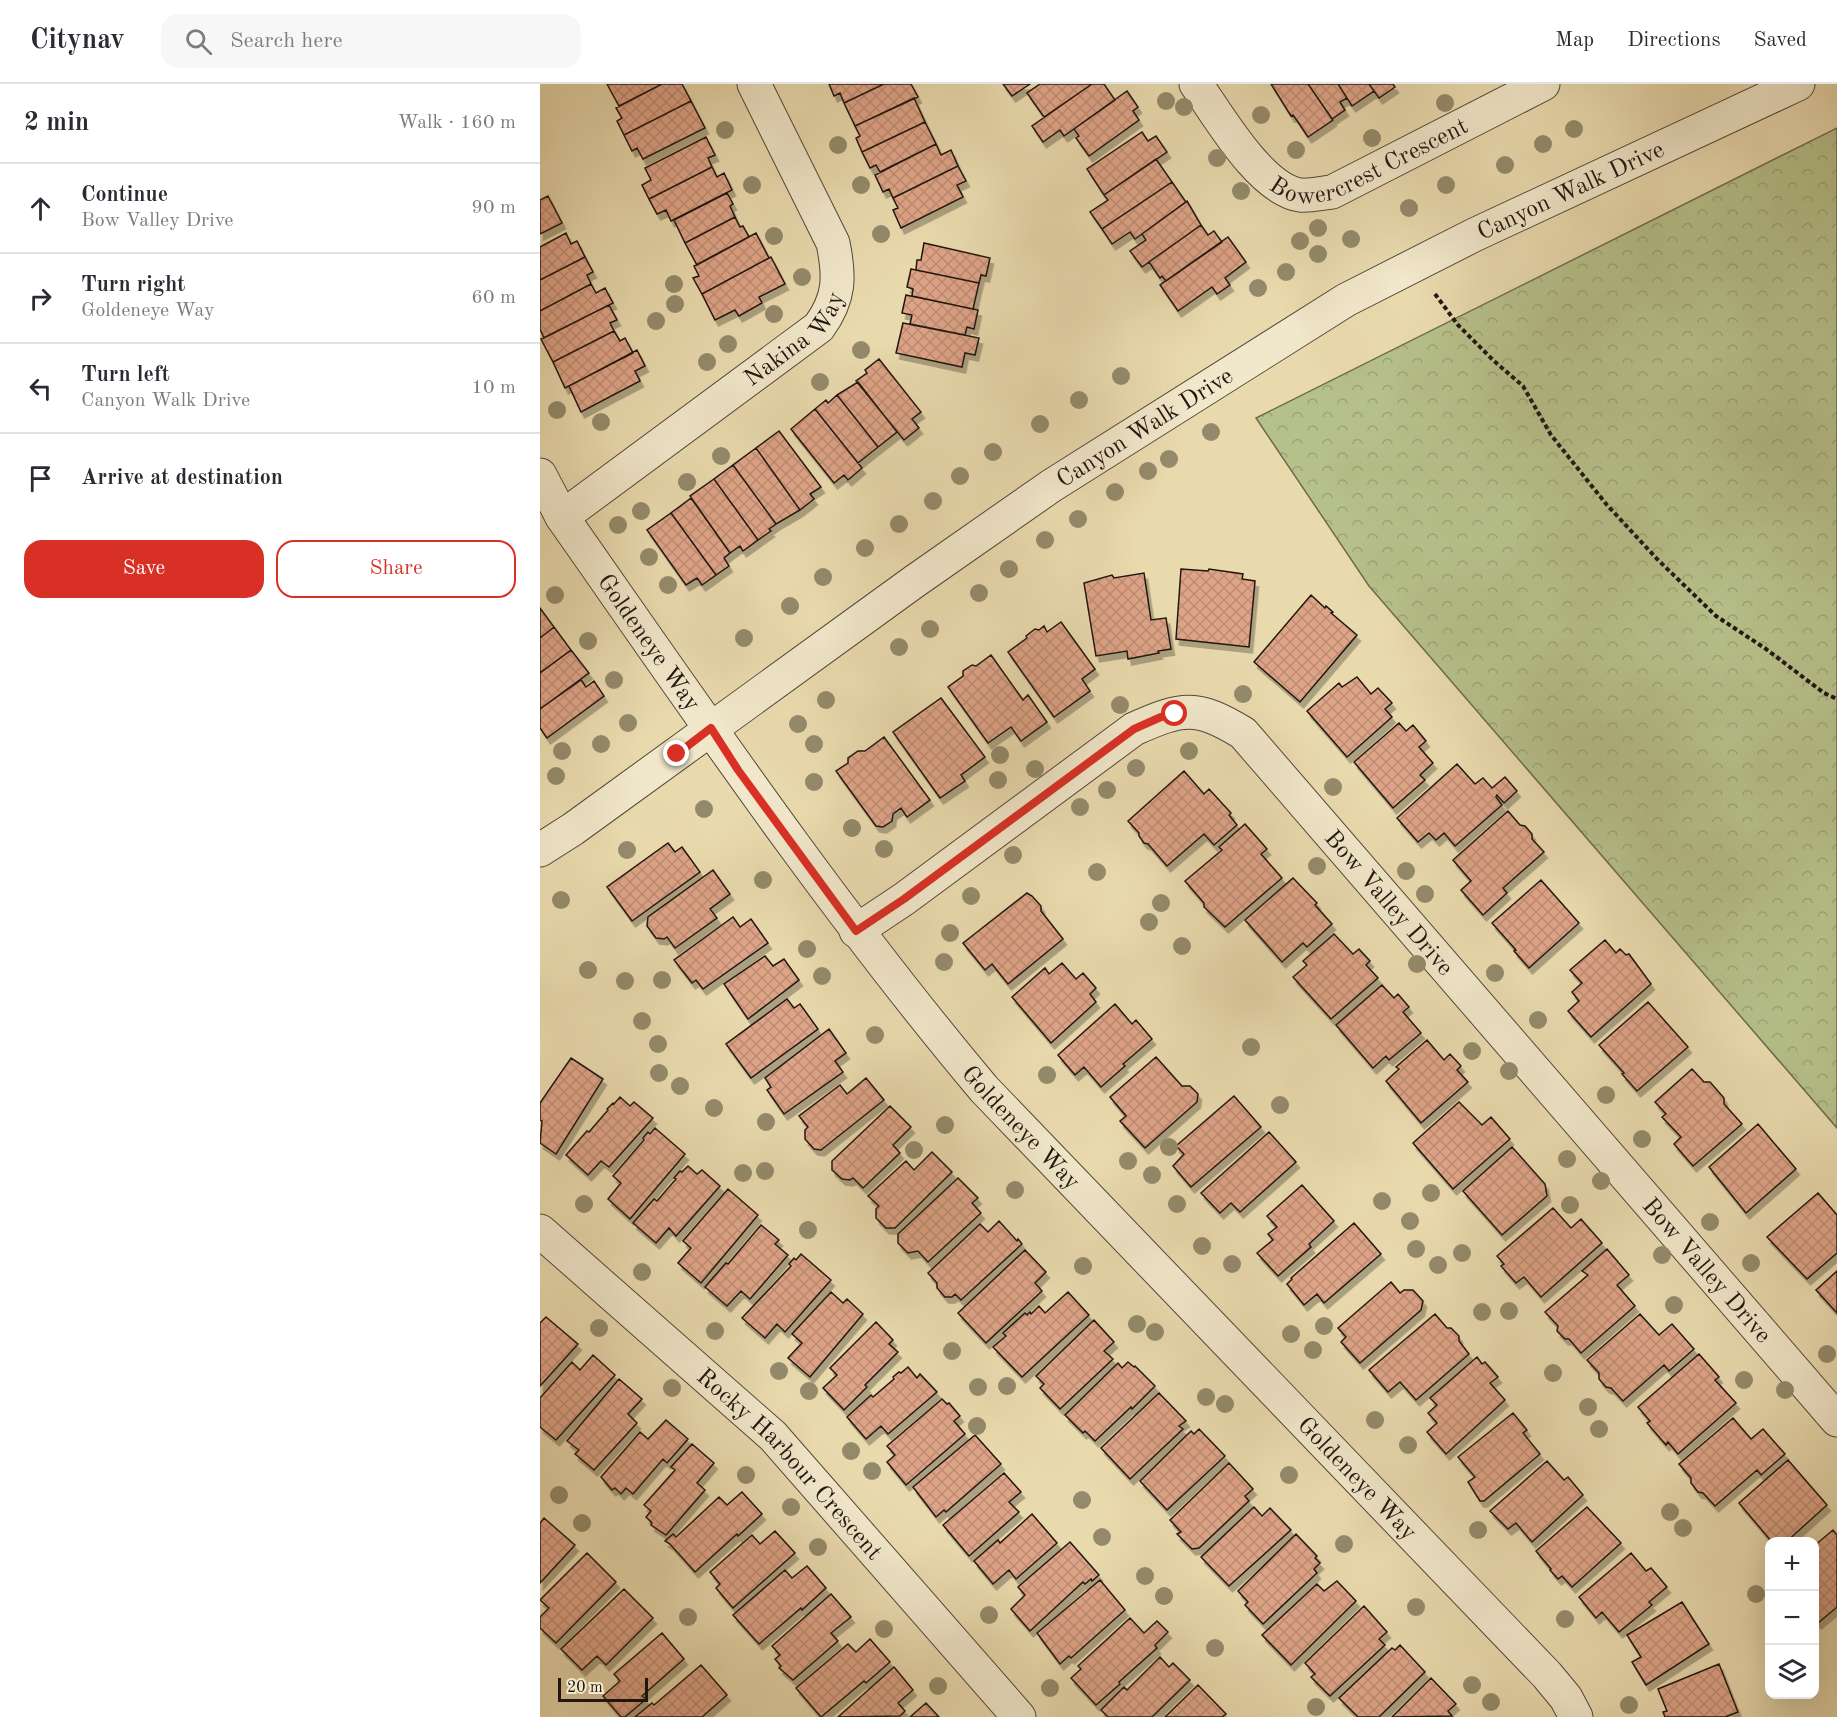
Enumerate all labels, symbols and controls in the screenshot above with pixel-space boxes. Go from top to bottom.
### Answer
search box [161,14,581,68]
icon: search [182,25,215,58]
text: Citynav [30,27,125,55]
text: Search here [230,30,343,52]
text: Map [1555,30,1594,51]
text: Directions [1627,30,1721,51]
text: Saved [1754,30,1807,51]
text: 2 min [24,110,89,136]
text: Walk · 160 m [397,113,516,133]
street label: Bowercrest Crescent [1264,115,1472,209]
street label: Canyon Walk Drive [1474,138,1668,246]
text: Continue [81,184,168,206]
icon: ahead [24,192,57,225]
text: 90 m [471,198,516,218]
text: Bow Valley Drive [81,211,233,231]
text: Turn right [81,274,185,296]
icon: right [24,282,57,315]
text: 60 m [471,288,516,308]
street label: Nakina Way [741,289,849,392]
text: Goldeneye Way [81,301,215,321]
text: Turn left [81,364,170,386]
street label: Canyon Walk Drive [1053,364,1238,493]
icon: left [24,372,57,405]
text: 10 m [471,378,516,398]
text: Canyon Walk Drive [81,391,250,411]
icon: arrive [24,462,57,495]
text: Arrive at destination [81,467,283,489]
button: Save [24,540,264,598]
button: Share [276,540,516,598]
street label: Goldeneye Way [592,571,704,716]
route start [1161,700,1187,726]
route end [663,740,689,766]
street label: Bow Valley Drive [1319,827,1457,981]
street label: Goldeneye Way [956,1062,1084,1195]
street label: Bow Valley Drive [1637,1194,1775,1348]
street label: Rocky Harbour Crescent [691,1365,886,1565]
street label: Goldeneye Way [1292,1413,1421,1546]
map controls [1765,1537,1819,1699]
button: + [1765,1537,1819,1591]
button: − [1765,1591,1819,1645]
button: layers [1765,1645,1819,1699]
scale bar [558,1675,648,1702]
text: 20 m [567,1680,603,1696]

